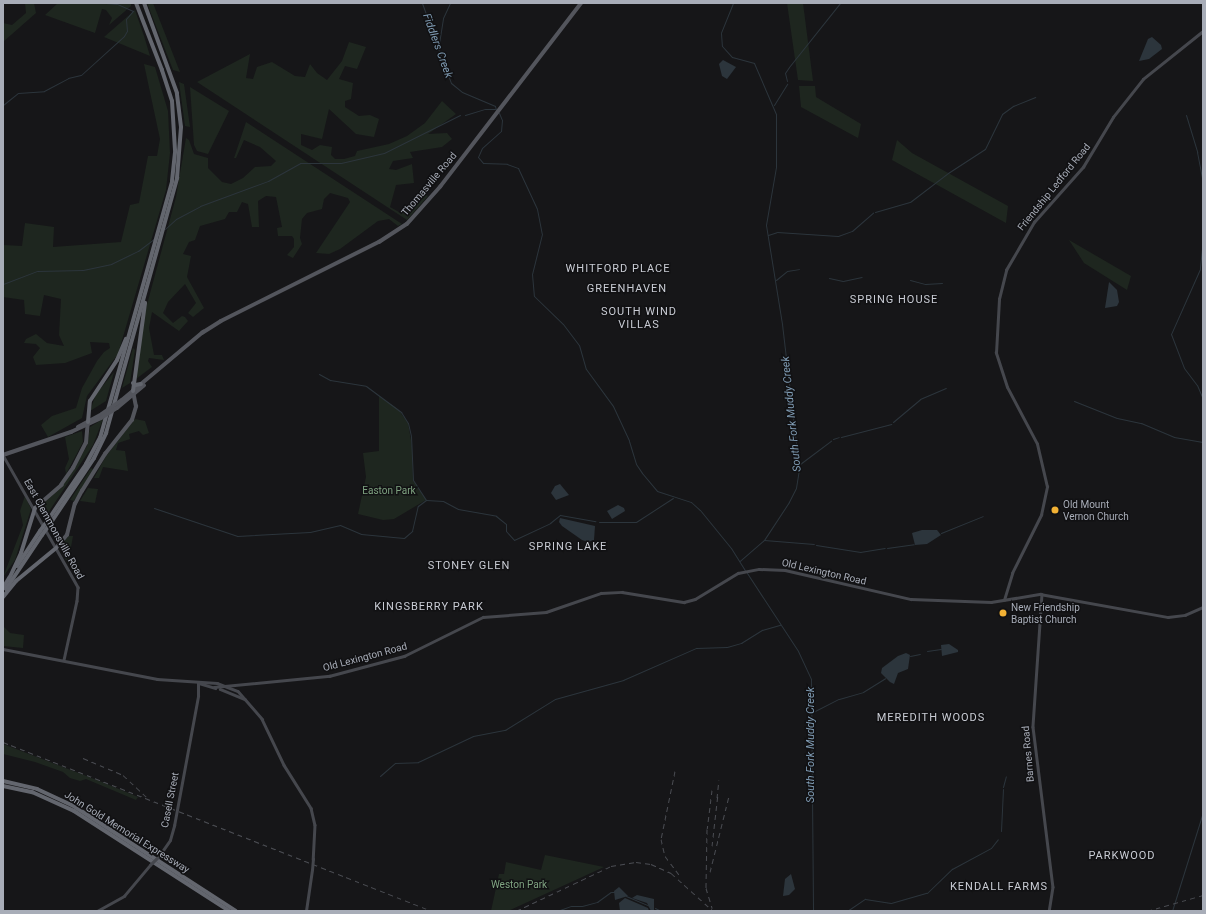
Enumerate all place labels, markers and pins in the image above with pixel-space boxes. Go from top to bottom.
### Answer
place label: Old Mount Vernon Church [1063,498,1129,522]
marker: Old Mount Vernon Church [1050,505,1060,515]
place label: New Friendship Baptist Church [1011,601,1080,624]
marker: New Friendship Baptist Church [998,608,1008,618]

